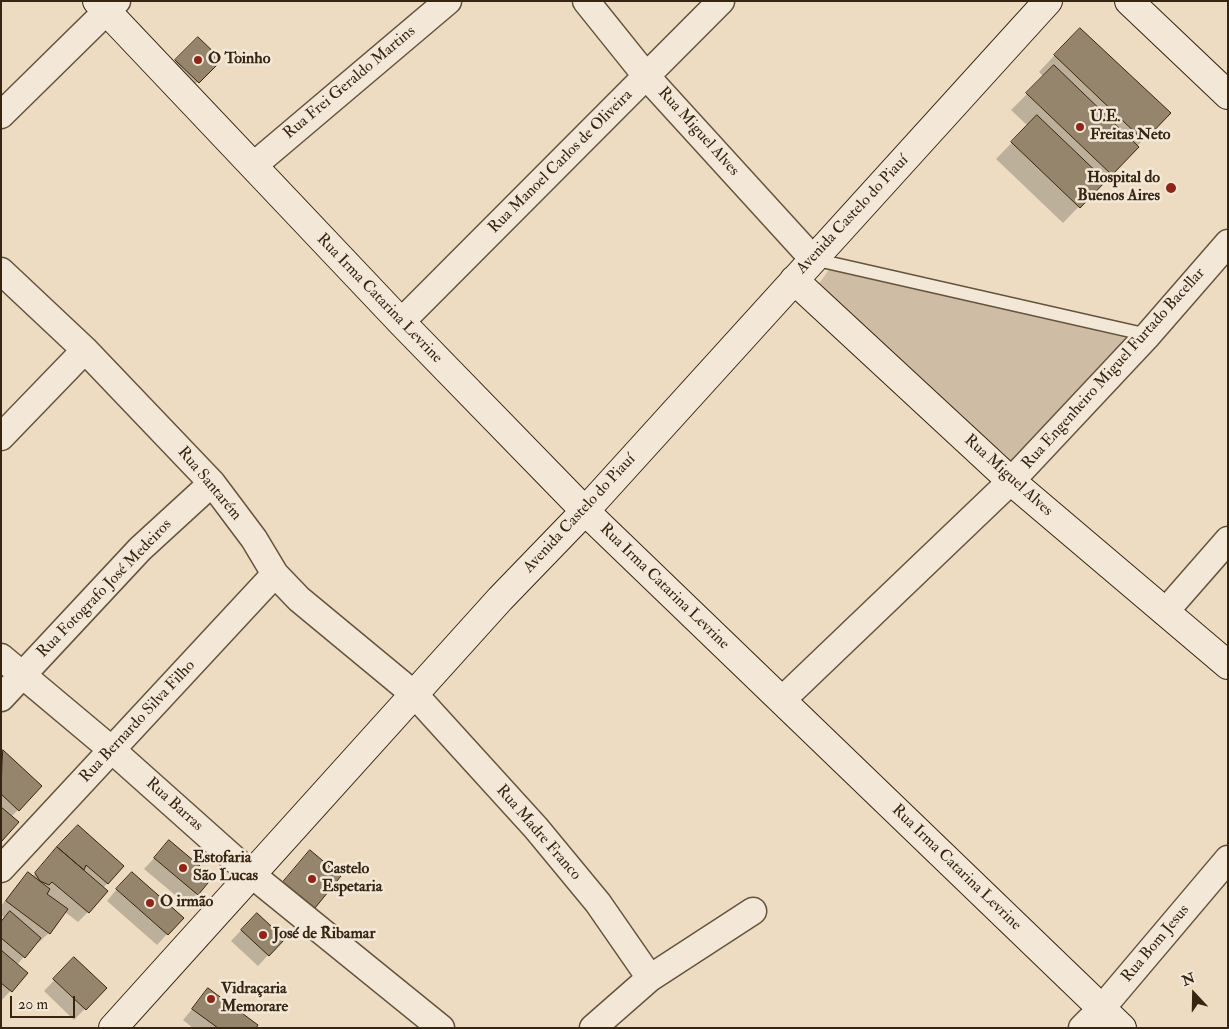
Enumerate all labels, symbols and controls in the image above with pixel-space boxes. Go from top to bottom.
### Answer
street label: Rua Frei Geraldo Martins [280,22,420,144]
place label: O Toinho [208,50,270,70]
marker: O Toinho [192,54,204,66]
street label: Rua Miguel Alves [653,84,743,180]
street label: Rua Manoel Carlos de Oliveira [485,86,637,238]
place label: U.E. Freitas Neto [1090,108,1171,146]
marker: U.E. Freitas Neto [1074,121,1086,133]
street label: Avenida Castelo do Piauí [793,151,913,279]
place label: Hospital do Buenos Aires [1077,169,1160,207]
marker: Hospital do Buenos Aires [1164,181,1178,195]
street label: Rua Irma Catarina Levrine [312,230,446,368]
street label: Rua Engenheiro Miguel Furtado Bacellar [1018,264,1210,474]
street label: Rua Miguel Alves [960,431,1056,521]
street label: Rua Santarém [173,443,245,525]
street label: Avenida Castelo do Piauí [520,450,640,578]
street label: Rua Fotografo José Medeiros [34,516,176,662]
street label: Rua Irma Catarina Levrine [595,520,733,654]
street label: Rua Bernardo Silva Filho [76,657,200,787]
street label: Rua Barras [141,774,207,836]
street label: Rua Madre Franco [491,781,585,885]
street label: Rua Irma Catarina Levrine [887,801,1025,935]
place label: Estofaria São Lucas [193,849,258,887]
place label: Castelo Espetaria [322,860,382,898]
marker: Estofaria São Lucas [177,862,189,874]
marker: Castelo Espetaria [306,873,318,885]
place label: O irmão [160,893,213,913]
marker: O irmão [144,897,156,909]
street label: Rua Bom Jesus [1118,901,1194,987]
place label: José de Ribamar [273,925,375,945]
marker: José de Ribamar [257,929,269,941]
north arrow [1169,969,1219,1019]
text: N [1180,969,1197,990]
place label: Vidraçaria Memorare [221,980,288,1018]
scale bar [12,986,78,1018]
marker: Vidraçaria Memorare [205,993,217,1005]
text: 20 m [18,995,48,1014]

